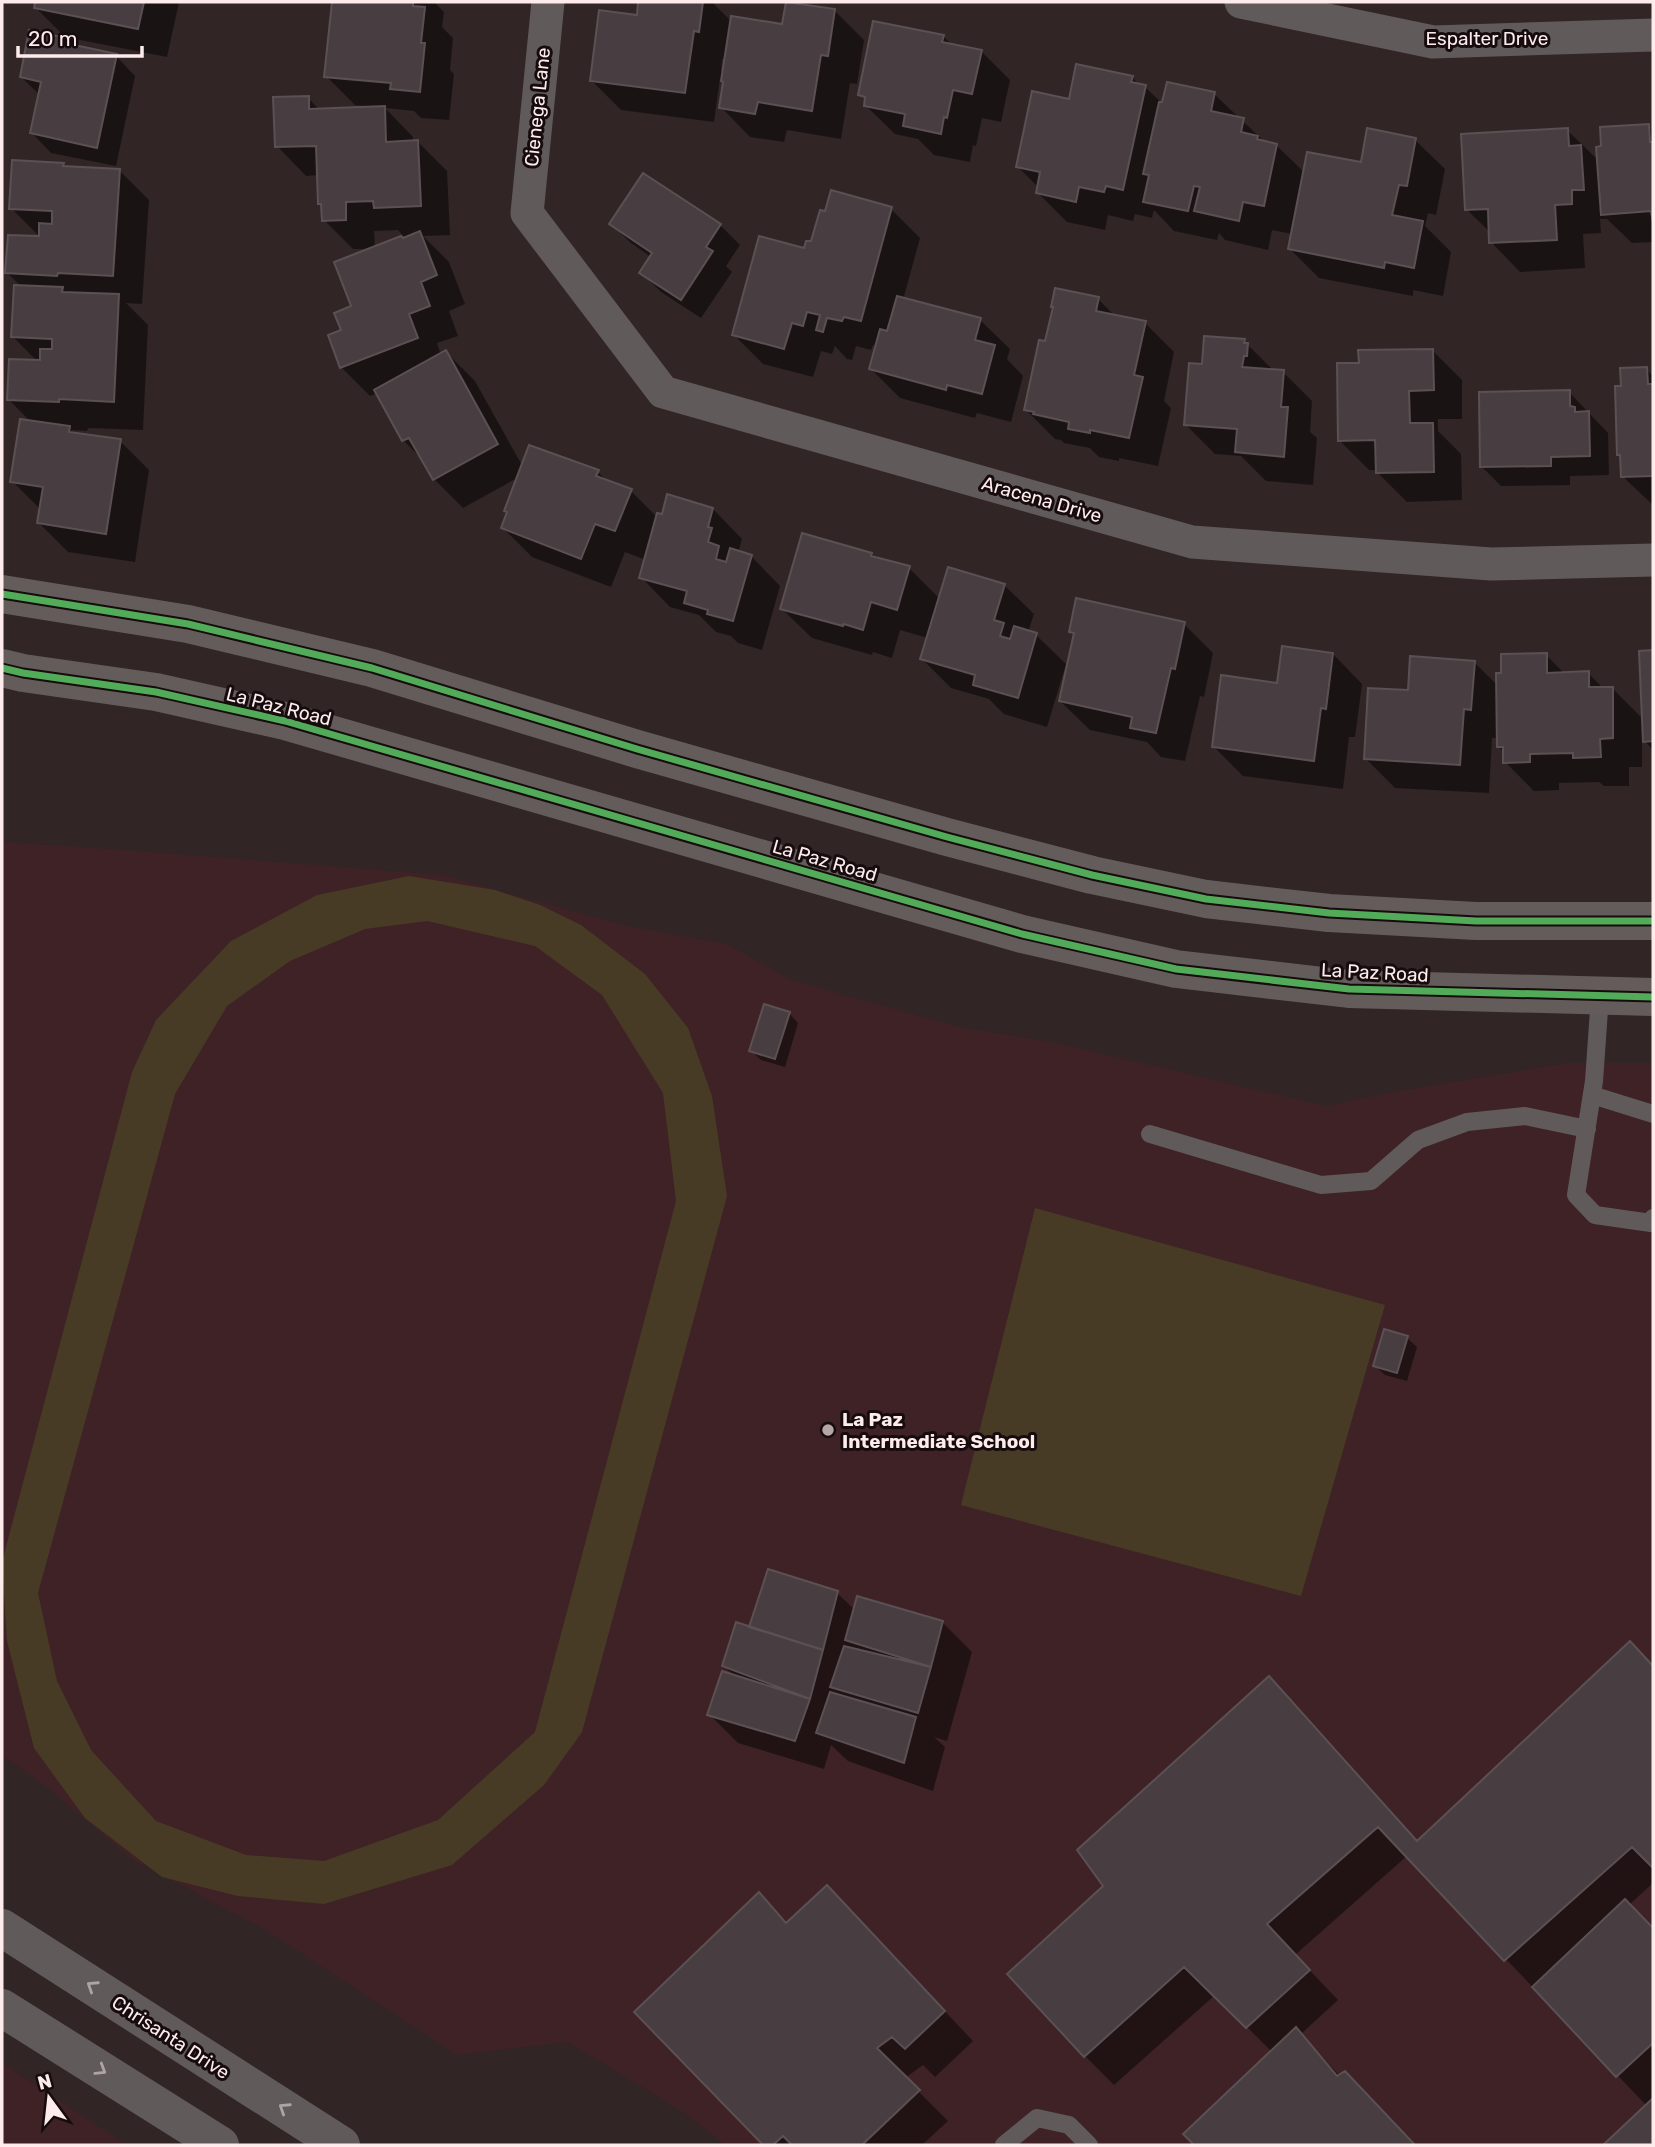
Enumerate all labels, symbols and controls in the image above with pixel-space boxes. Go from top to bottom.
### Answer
scale bar [18,14,142,58]
text: 20 m [28,26,77,51]
street label: Espalter Drive [1426,27,1548,50]
street label: Cienega Lane [520,46,555,168]
street label: Aracena Drive [979,471,1105,528]
street label: La Paz Road [224,682,334,731]
street label: La Paz Road [770,835,880,886]
street label: La Paz Road [1321,958,1429,987]
place label: La Paz Intermediate School [842,1408,1035,1453]
marker: La Paz Intermediate School [820,1422,836,1438]
one-way arrow [87,1981,100,1994]
street label: Chrisanta Drive [107,1991,234,2084]
one-way arrow [94,2061,107,2074]
north arrow [14,2063,84,2133]
text: N [35,2069,54,2095]
one-way arrow [278,2104,291,2117]

